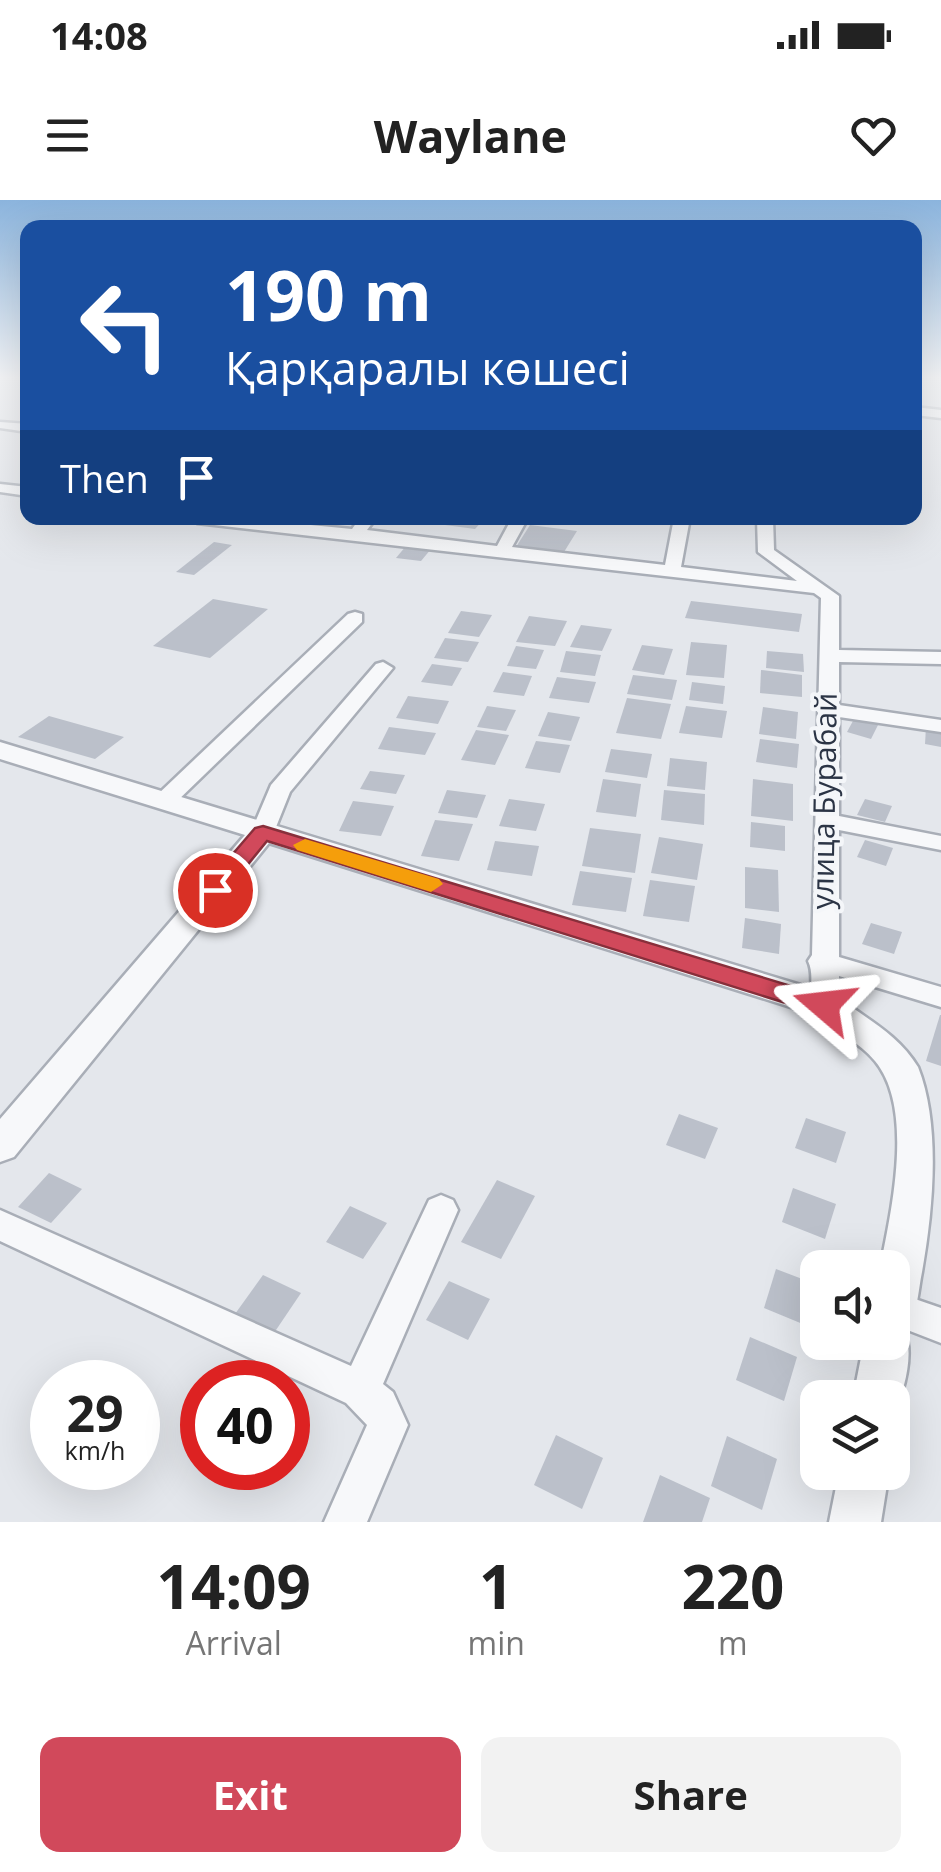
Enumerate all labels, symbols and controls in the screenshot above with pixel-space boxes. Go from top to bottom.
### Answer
text: 14:08 [50,9,148,61]
text: Waylane [374,105,567,166]
icon: menu [40,108,95,163]
icon: heart [846,108,901,163]
text: 190 m [225,246,432,342]
icon: left [60,260,190,390]
text: Қарқаралы көшесі [225,337,630,398]
icon: arrive [169,450,224,505]
text: Then [60,452,149,504]
street label: улица Бурабай [801,692,846,910]
pin [173,848,258,933]
icon: arrive [188,863,243,918]
position arrow [772,953,876,1057]
map controls [800,1250,910,1490]
button: sound [800,1250,910,1360]
speed limit sign: 40 [180,1360,310,1490]
text: 29 [66,1379,124,1447]
button: layers [800,1380,910,1490]
text: km/h [65,1433,125,1467]
text: 14:09 [157,1545,311,1627]
text: 1 [479,1545,513,1627]
text: 220 [681,1545,784,1627]
text: Arrival [186,1621,282,1664]
text: min [468,1621,525,1664]
text: m [718,1621,748,1664]
button: Exit [40,1737,461,1852]
button: Share [481,1737,901,1852]

